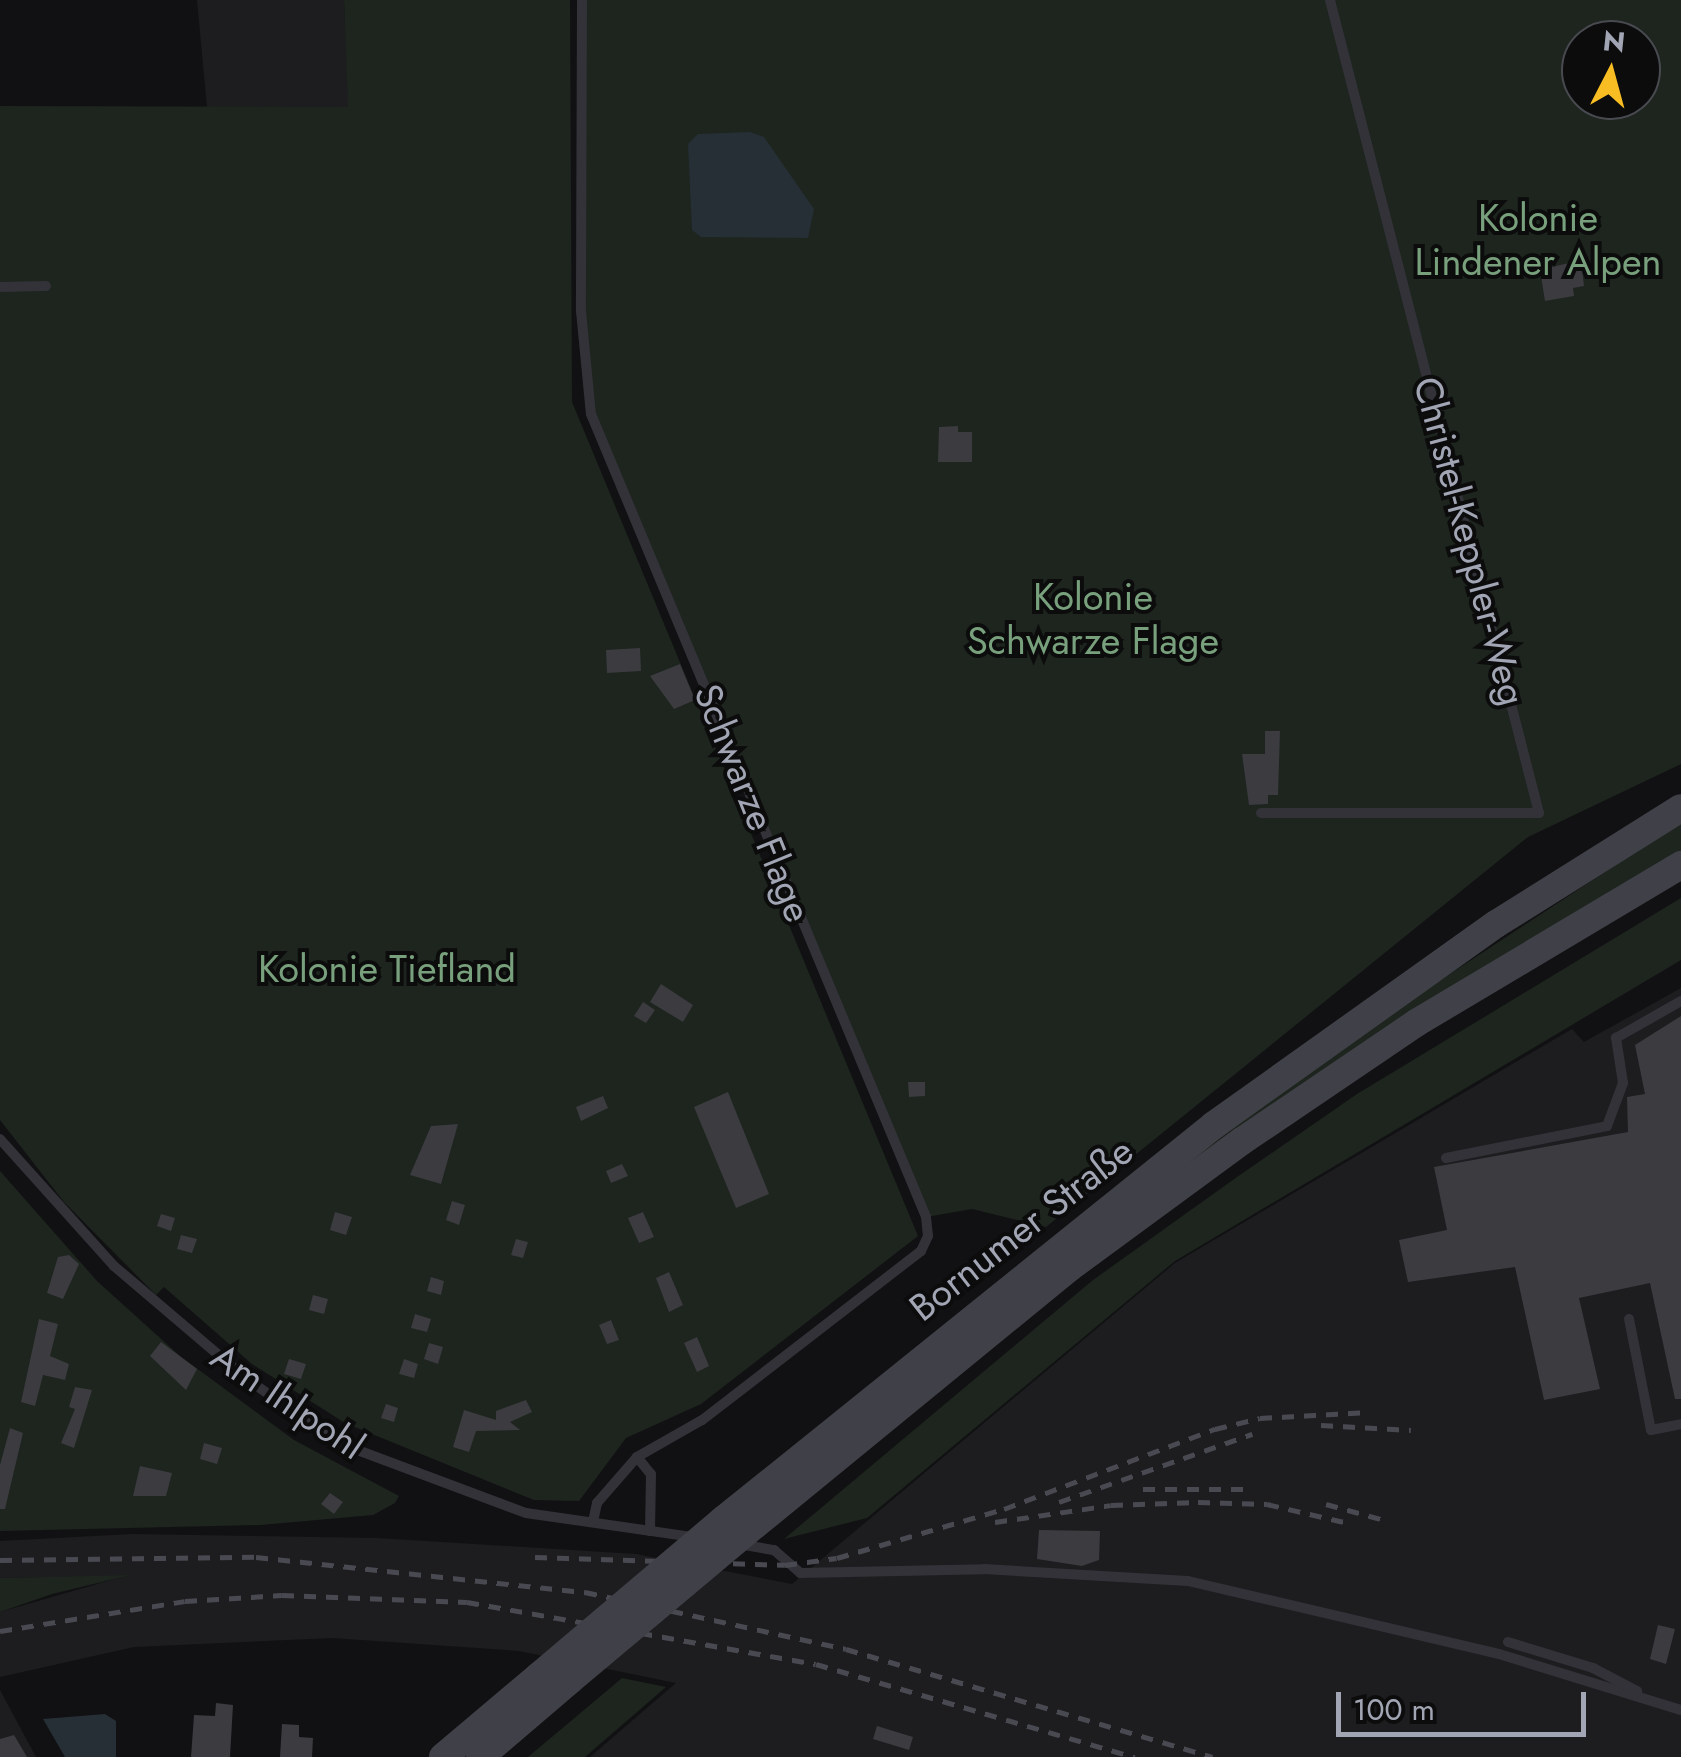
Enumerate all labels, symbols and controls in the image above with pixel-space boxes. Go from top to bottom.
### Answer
north arrow [1561,20,1661,120]
text: N [1601,20,1627,63]
park label: Kolonie Lindener Alpen [1414,195,1662,284]
street label: Christel-Keppler-Weg [1404,372,1536,710]
park label: Kolonie Schwarze Flage [967,574,1219,664]
street label: Schwarze Flage [685,678,821,928]
park label: Kolonie Tiefland [258,946,516,992]
street label: Bornumer Straße [900,1128,1142,1330]
street label: Am Ihlpohl [203,1333,373,1469]
scale bar [1341,1672,1591,1734]
text: 100 m [1353,1688,1435,1731]

